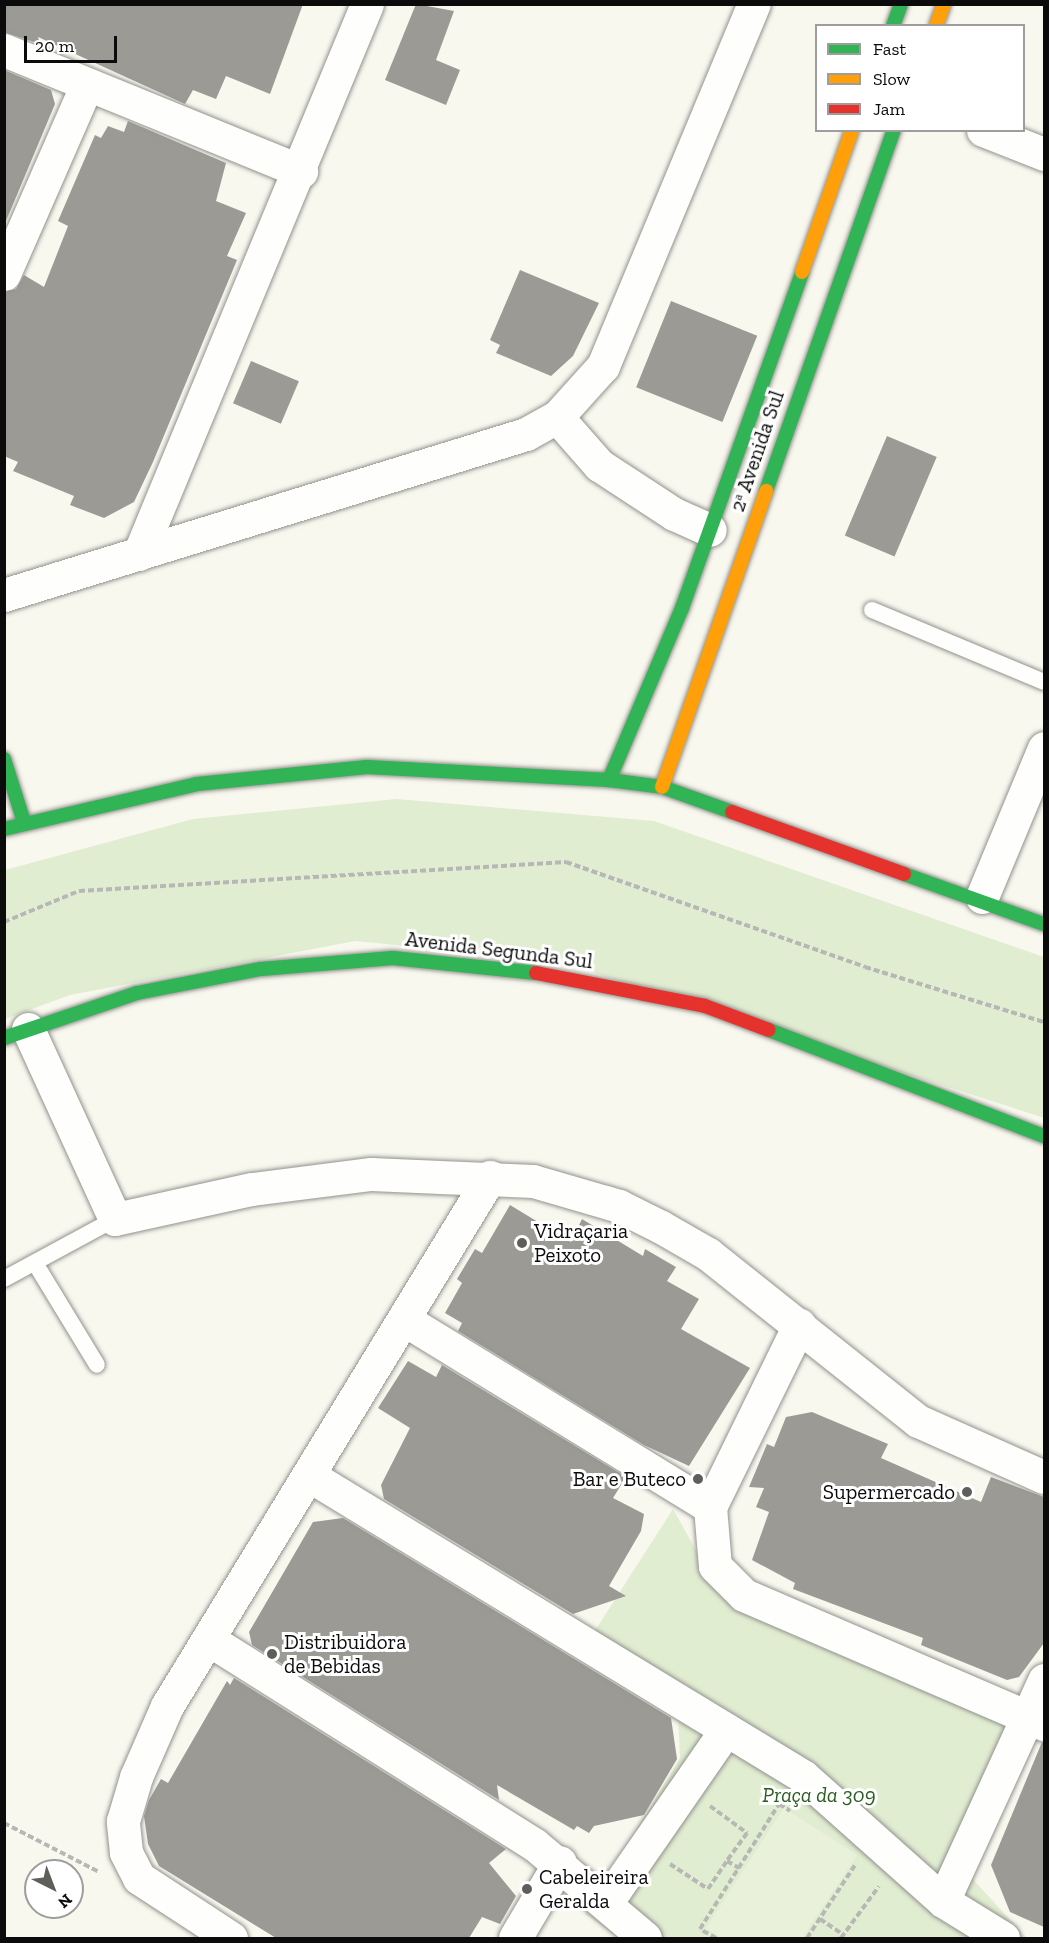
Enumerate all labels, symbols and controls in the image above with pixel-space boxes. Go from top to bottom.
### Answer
scale bar [27,24,120,62]
legend [815,24,1025,132]
text: 20 m [35,35,74,57]
text: Fast [873,38,906,60]
text: Slow [873,68,910,90]
text: Jam [873,98,905,120]
street label: 2ᵃ Avenida Sul [724,387,790,515]
street label: Avenida Segunda Sul [404,926,594,974]
place label: Vidraçaria Peixoto [534,1218,628,1268]
marker: Vidraçaria Peixoto [515,1236,529,1250]
place label: Bar e Buteco [572,1466,686,1492]
marker: Bar e Buteco [691,1472,705,1486]
place label: Supermercado [823,1479,955,1505]
marker: Supermercado [960,1485,974,1499]
place label: Distribuidora de Bebidas [284,1629,407,1679]
marker: Distribuidora de Bebidas [265,1647,279,1661]
park label: Praça da 309 [762,1782,876,1808]
north arrow [24,1859,84,1919]
place label: Cabeleireira Geralda [539,1864,649,1914]
marker: Cabeleireira Geralda [520,1882,534,1896]
text: N [54,1890,76,1912]

